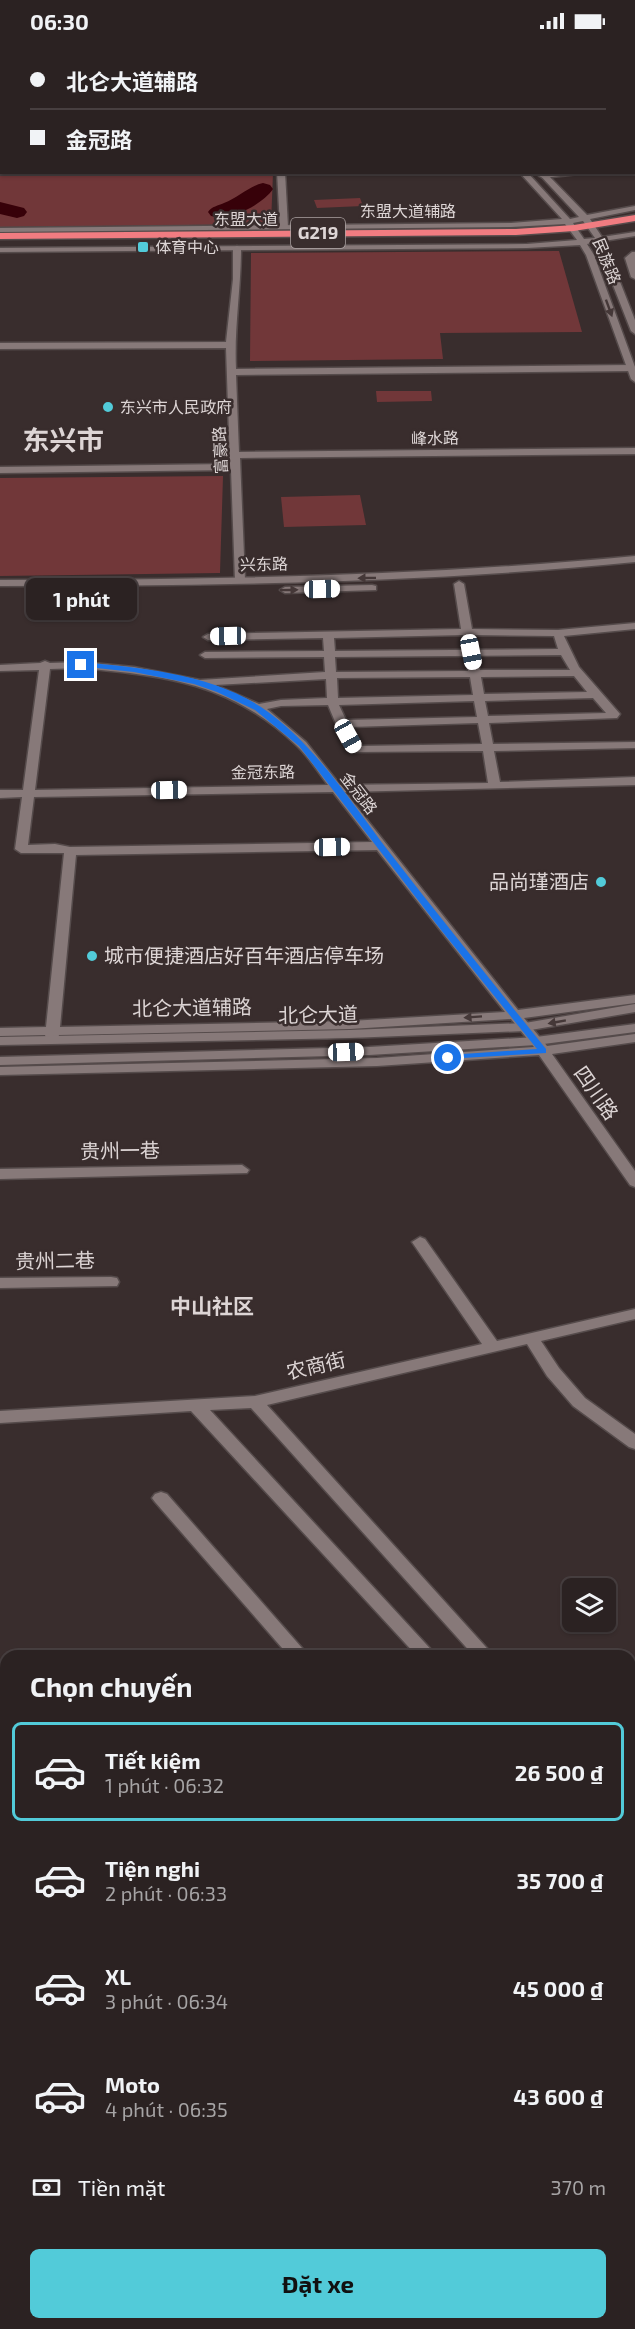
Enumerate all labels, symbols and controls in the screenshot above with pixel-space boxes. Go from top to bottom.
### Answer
text: 06:30 [30,8,89,34]
text: 北仑大道辅路 [66,68,198,94]
text: 金冠路 [66,126,132,152]
street label: 东盟大道辅路 [360,201,456,220]
street label: 东盟大道 [214,209,278,228]
road number: G219 [291,218,345,248]
street label: 民族路 [590,235,625,287]
place label: 体育中心 [155,237,219,256]
marker: 体育中心 [136,240,150,254]
one-way arrow [605,299,614,317]
place label: 东兴市人民政府 [120,397,232,416]
marker: 东兴市人民政府 [101,400,115,414]
district label: 东兴市 [23,423,104,455]
street label: 富豪路 [209,426,230,474]
street label: 峰水路 [411,428,459,447]
street label: 兴东路 [240,554,288,573]
one-way arrow [358,573,377,583]
callout: 1 phút [26,578,136,620]
car [304,580,340,598]
one-way arrow [280,585,299,594]
text: 1 phút [53,587,110,611]
car [210,627,246,645]
car [459,633,483,671]
route end [67,651,94,678]
car [331,716,365,756]
street label: 金冠东路 [231,761,295,782]
street label: 金冠路 [337,768,382,817]
car [151,781,187,799]
car [314,838,350,856]
place label: 品尚瑾酒店 [489,869,589,893]
marker: 品尚瑾酒店 [594,875,608,889]
place label: 城市便捷酒店好百年酒店停车场 [104,943,384,967]
marker: 城市便捷酒店好百年酒店停车场 [85,949,99,963]
street label: 北仑大道辅路 [132,994,252,1020]
street label: 北仑大道 [278,1001,358,1027]
one-way arrow [463,1013,482,1022]
one-way arrow [547,1017,566,1026]
car [328,1042,364,1062]
route start [434,1044,461,1071]
street label: 四川路 [570,1061,624,1124]
street label: 贵州一巷 [80,1137,160,1163]
street label: 贵州二巷 [15,1247,95,1273]
district label: 中山社区 [170,1293,254,1318]
street label: 农商街 [284,1347,348,1383]
map controls [562,1578,616,1632]
button: layers [562,1578,616,1632]
text: Chọn chuyến [30,1670,193,1702]
icon: car [33,1745,87,1799]
text: Tiết kiệm [105,1747,201,1773]
text: 26 500 ₫ [515,1759,603,1785]
text: 1 phút · 06:32 [105,1773,224,1797]
icon: car [33,1853,87,1907]
text: Tiện nghi [105,1855,200,1881]
text: 35 700 ₫ [516,1867,603,1893]
text: 2 phút · 06:33 [105,1881,227,1905]
icon: car [33,1961,87,2015]
text: XL [105,1963,131,1989]
text: 45 000 ₫ [513,1975,603,2001]
text: 3 phút · 06:34 [105,1989,228,2013]
icon: car [33,2069,87,2123]
text: Moto [105,2071,160,2097]
text: 43 600 ₫ [513,2083,603,2109]
text: 4 phút · 06:35 [105,2097,228,2121]
icon: cash [30,2171,63,2204]
text: Tiền mặt [78,2174,165,2200]
text: 370 m [551,2175,606,2199]
button: Đặt xe [30,2249,606,2318]

